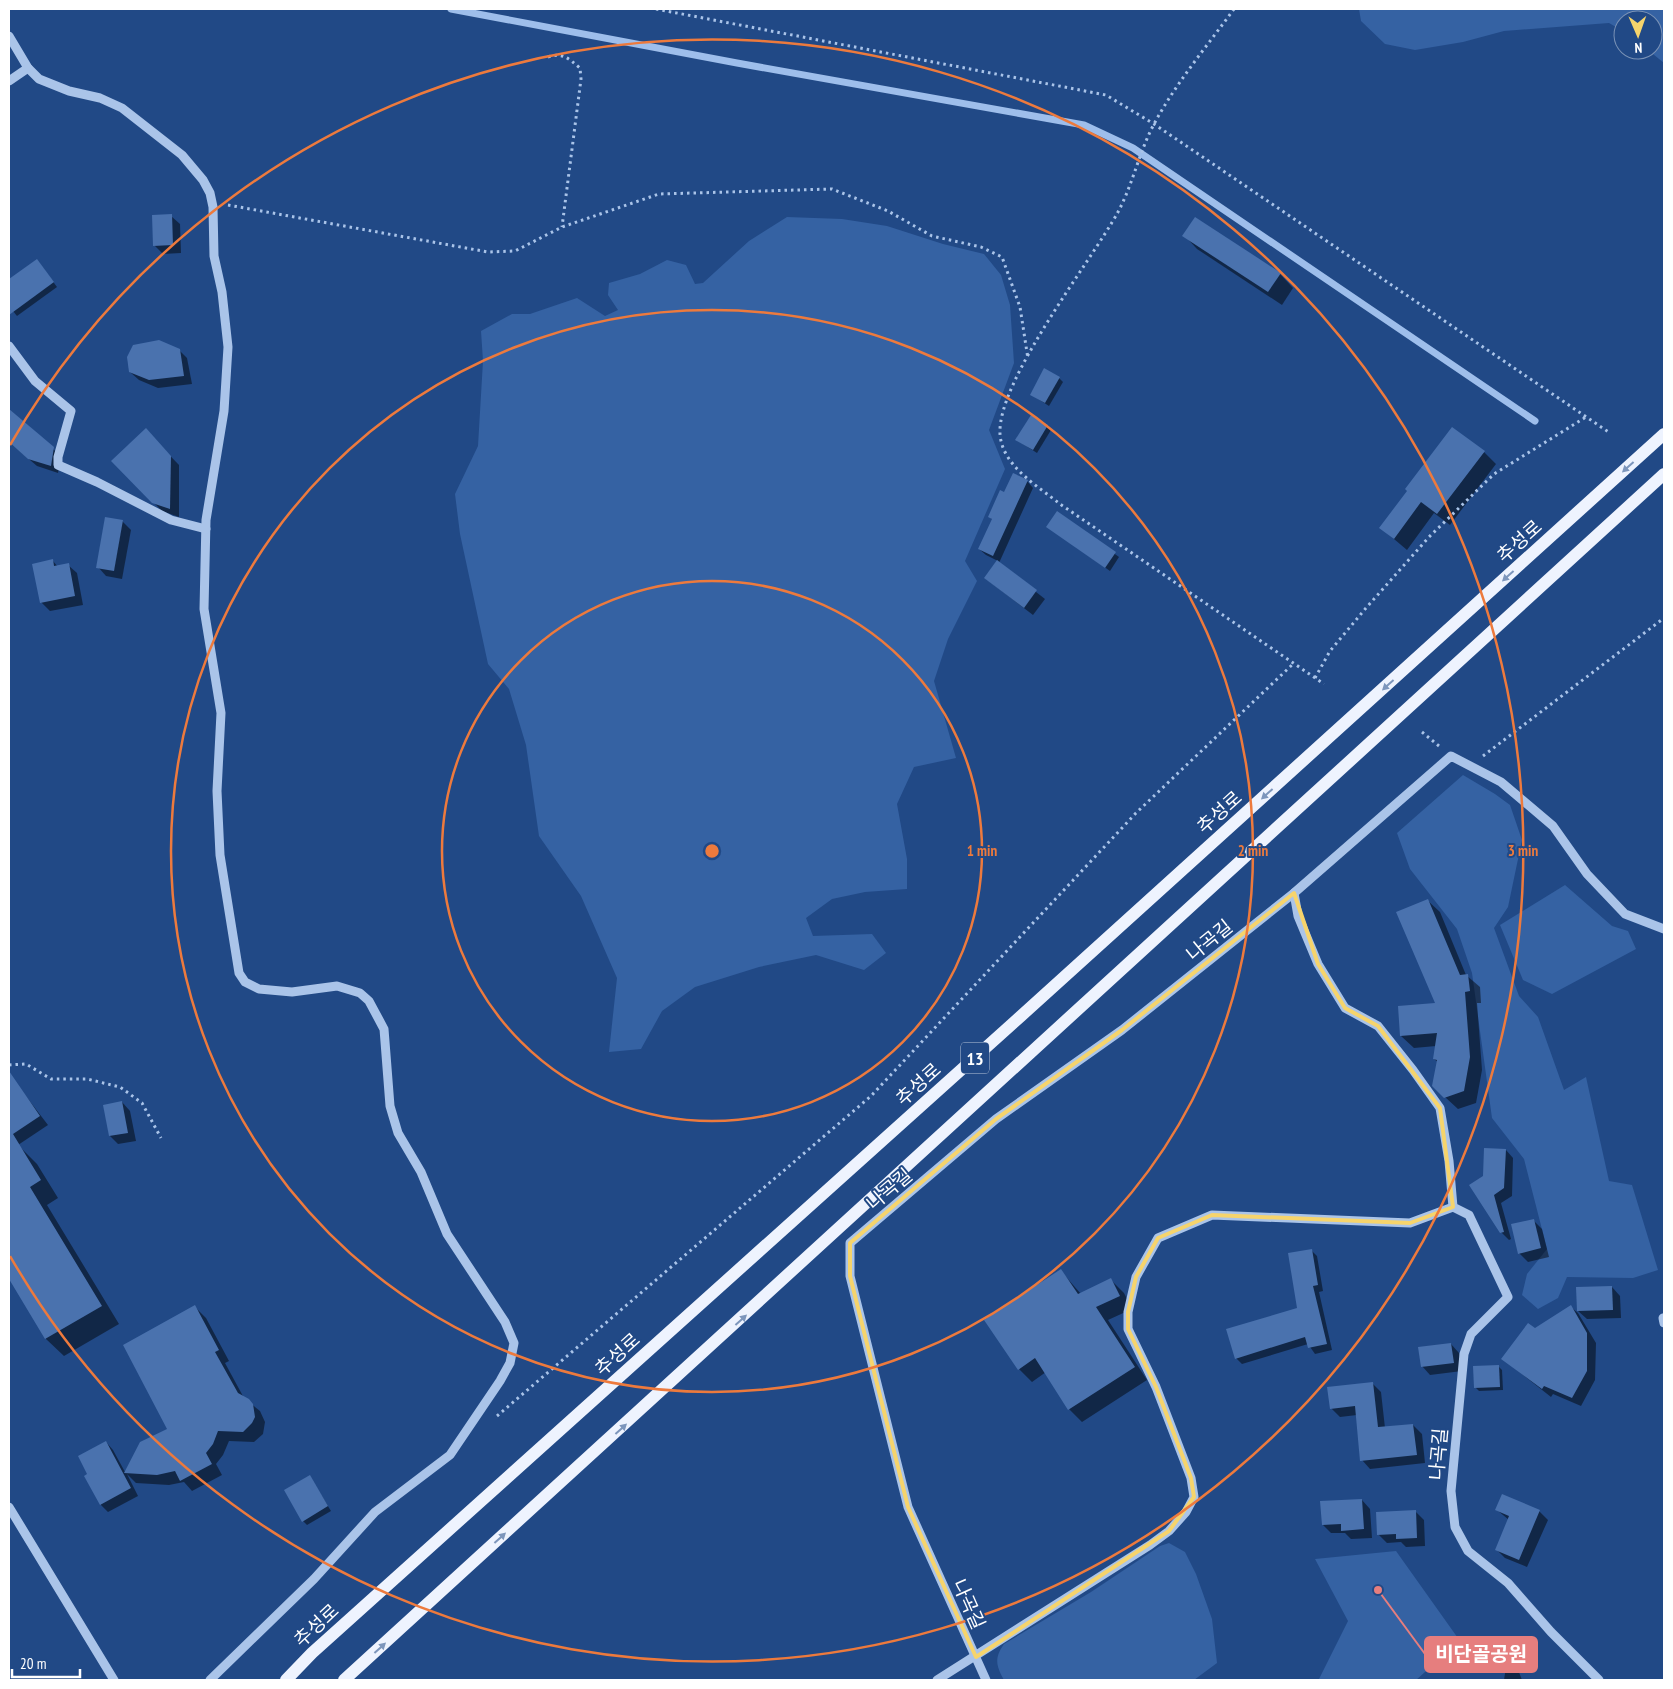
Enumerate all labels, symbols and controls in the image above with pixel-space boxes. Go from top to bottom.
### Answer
north arrow [1613,10,1663,60]
text: N [1634,39,1643,57]
one-way arrow [1623,461,1635,473]
street label: 추성로 [1491,515,1547,567]
one-way arrow [1502,570,1514,582]
one-way arrow [1382,679,1394,691]
street label: 추성로 [1191,786,1247,838]
one-way arrow [1262,788,1274,800]
text: 1 min [967,841,997,860]
text: 2 min [1238,841,1268,860]
text: 3 min [1508,841,1538,860]
centre of rings [703,842,721,860]
street label: 나곡길 [1181,914,1237,966]
road number: 13 [961,1042,989,1074]
street label: 추성로 [890,1058,946,1110]
street label: 나곡길 [861,1163,917,1215]
one-way arrow [734,1314,746,1326]
street label: 추성로 [589,1328,645,1380]
one-way arrow [614,1423,626,1435]
street label: 나곡길 [1424,1427,1452,1481]
one-way arrow [494,1533,507,1544]
street label: 나곡길 [947,1575,991,1633]
street label: 추성로 [289,1598,343,1652]
callout: 비단골공원 [1425,1637,1537,1672]
text: 비단골공원 [1435,1641,1527,1667]
one-way arrow [374,1642,386,1653]
scale bar [12,1646,80,1678]
text: 20 m [20,1654,46,1673]

